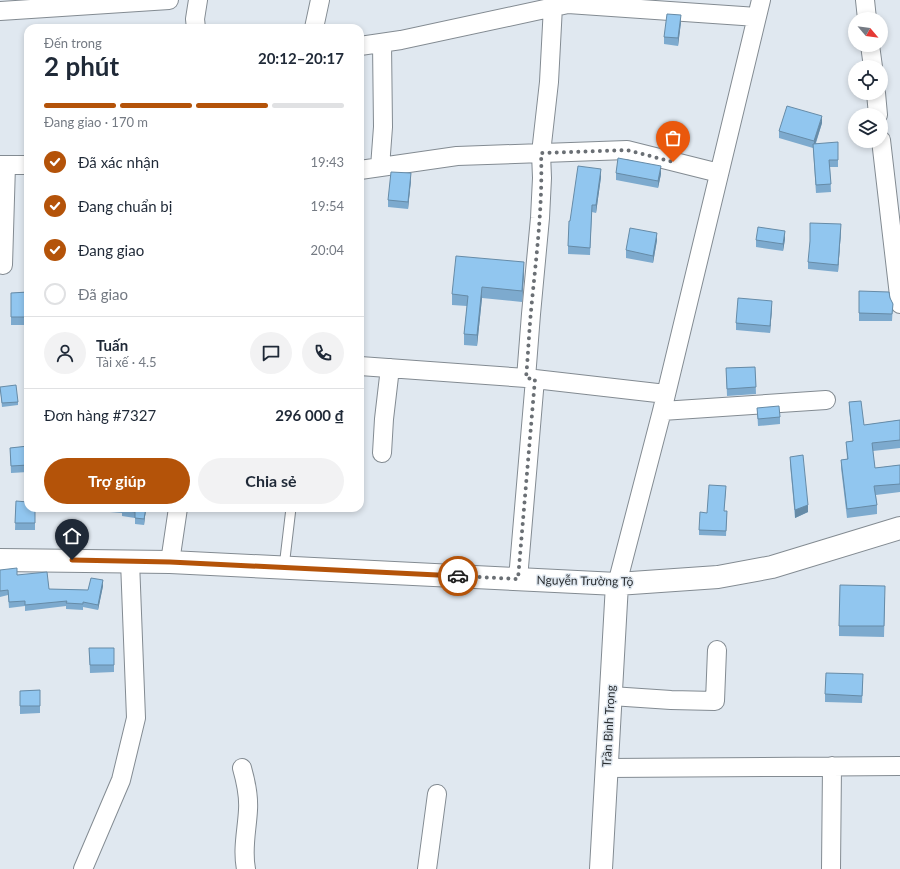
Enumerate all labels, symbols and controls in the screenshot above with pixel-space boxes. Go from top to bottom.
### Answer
north arrow [848,12,888,52]
map controls [848,12,888,148]
text: Đến trong [44,35,102,51]
text: 20:12–20:17 [258,49,344,67]
text: 2 phút [44,50,119,82]
button: locate [848,60,888,100]
button: layers [848,108,888,148]
text: Đang giao · 170 m [44,114,148,130]
pin [656,121,690,162]
icon: bag [662,127,684,149]
icon: check [44,151,66,173]
text: Đã xác nhận [78,153,159,171]
text: 19:43 [311,154,344,170]
icon: check [44,195,66,217]
text: Đang chuẩn bị [78,197,172,215]
text: 19:54 [311,198,344,214]
icon: check [44,239,66,261]
text: Đang giao [78,241,144,259]
text: 20:04 [311,242,344,258]
text: Đã giao [78,285,128,303]
button: person [44,332,86,374]
button: chat [250,332,292,374]
button: phone [302,332,344,374]
text: Tuấn [96,336,128,354]
text: Tài xế · 4.5 [96,354,157,370]
text: Đơn hàng #7327 [44,406,156,424]
text: 296 000 ₫ [275,406,344,424]
button: Trợ giúp [44,458,190,504]
button: Chia sẻ [198,458,344,504]
pin [55,519,89,560]
icon: home [61,525,83,547]
courier [438,556,478,596]
icon: car [447,565,469,587]
street label: Nguyễn Trường Tộ [536,572,634,589]
street label: Trần Bình Trọng [599,685,618,767]

